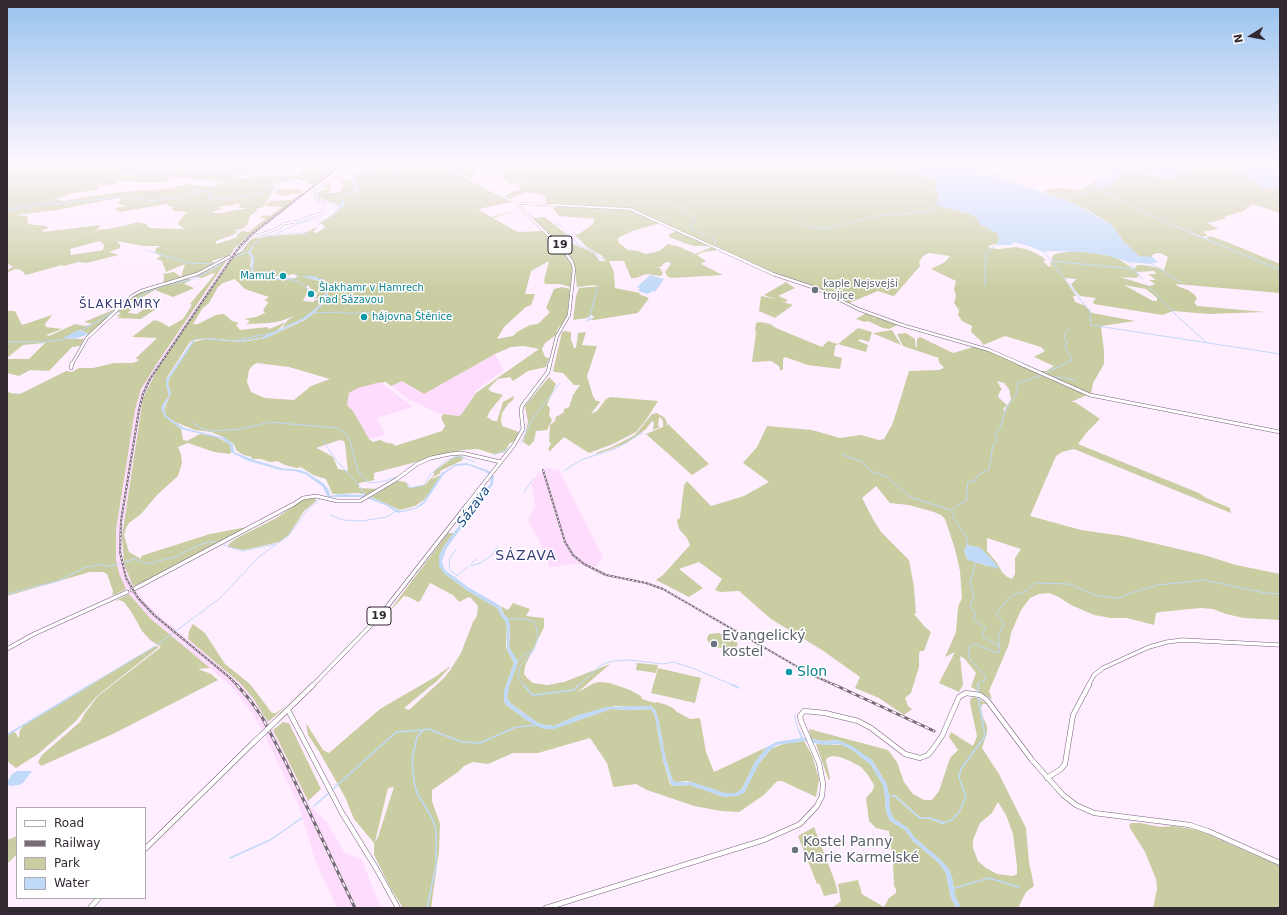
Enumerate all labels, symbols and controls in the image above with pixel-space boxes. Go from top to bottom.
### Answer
north arrow [1231,16,1271,56]
text: N [1231,33,1246,44]
road number: 19 [548,236,572,254]
place label: Mamut [240,270,275,282]
marker: Mamut [278,271,288,281]
place label: kaple Nejsvejší trojice [823,278,898,302]
place label: Šlakhamr v Hamrech nad Sázavou [319,282,424,306]
marker: kaple Nejsvejší trojice [810,285,820,295]
marker: Šlakhamr v Hamrech nad Sázavou [306,289,316,299]
district label: ŠLAKHAMRY [79,298,161,312]
place label: hájovna Štěnice [372,311,452,323]
marker: hájovna Štěnice [359,312,369,322]
water label: Sázava [454,484,494,530]
district label: SÁZAVA [495,548,557,564]
road number: 19 [367,607,391,625]
place label: Evangelický kostel [722,628,805,660]
marker: Evangelický kostel [709,639,719,649]
place label: Slon [797,664,827,680]
marker: Slon [784,667,794,677]
legend [16,807,146,899]
text: Road [54,816,84,830]
place label: Kostel Panny Marie Karmelské [803,834,919,866]
text: Railway [54,836,100,850]
marker: Kostel Panny Marie Karmelské [790,845,800,855]
text: Park [54,856,80,870]
text: Water [54,876,89,890]

